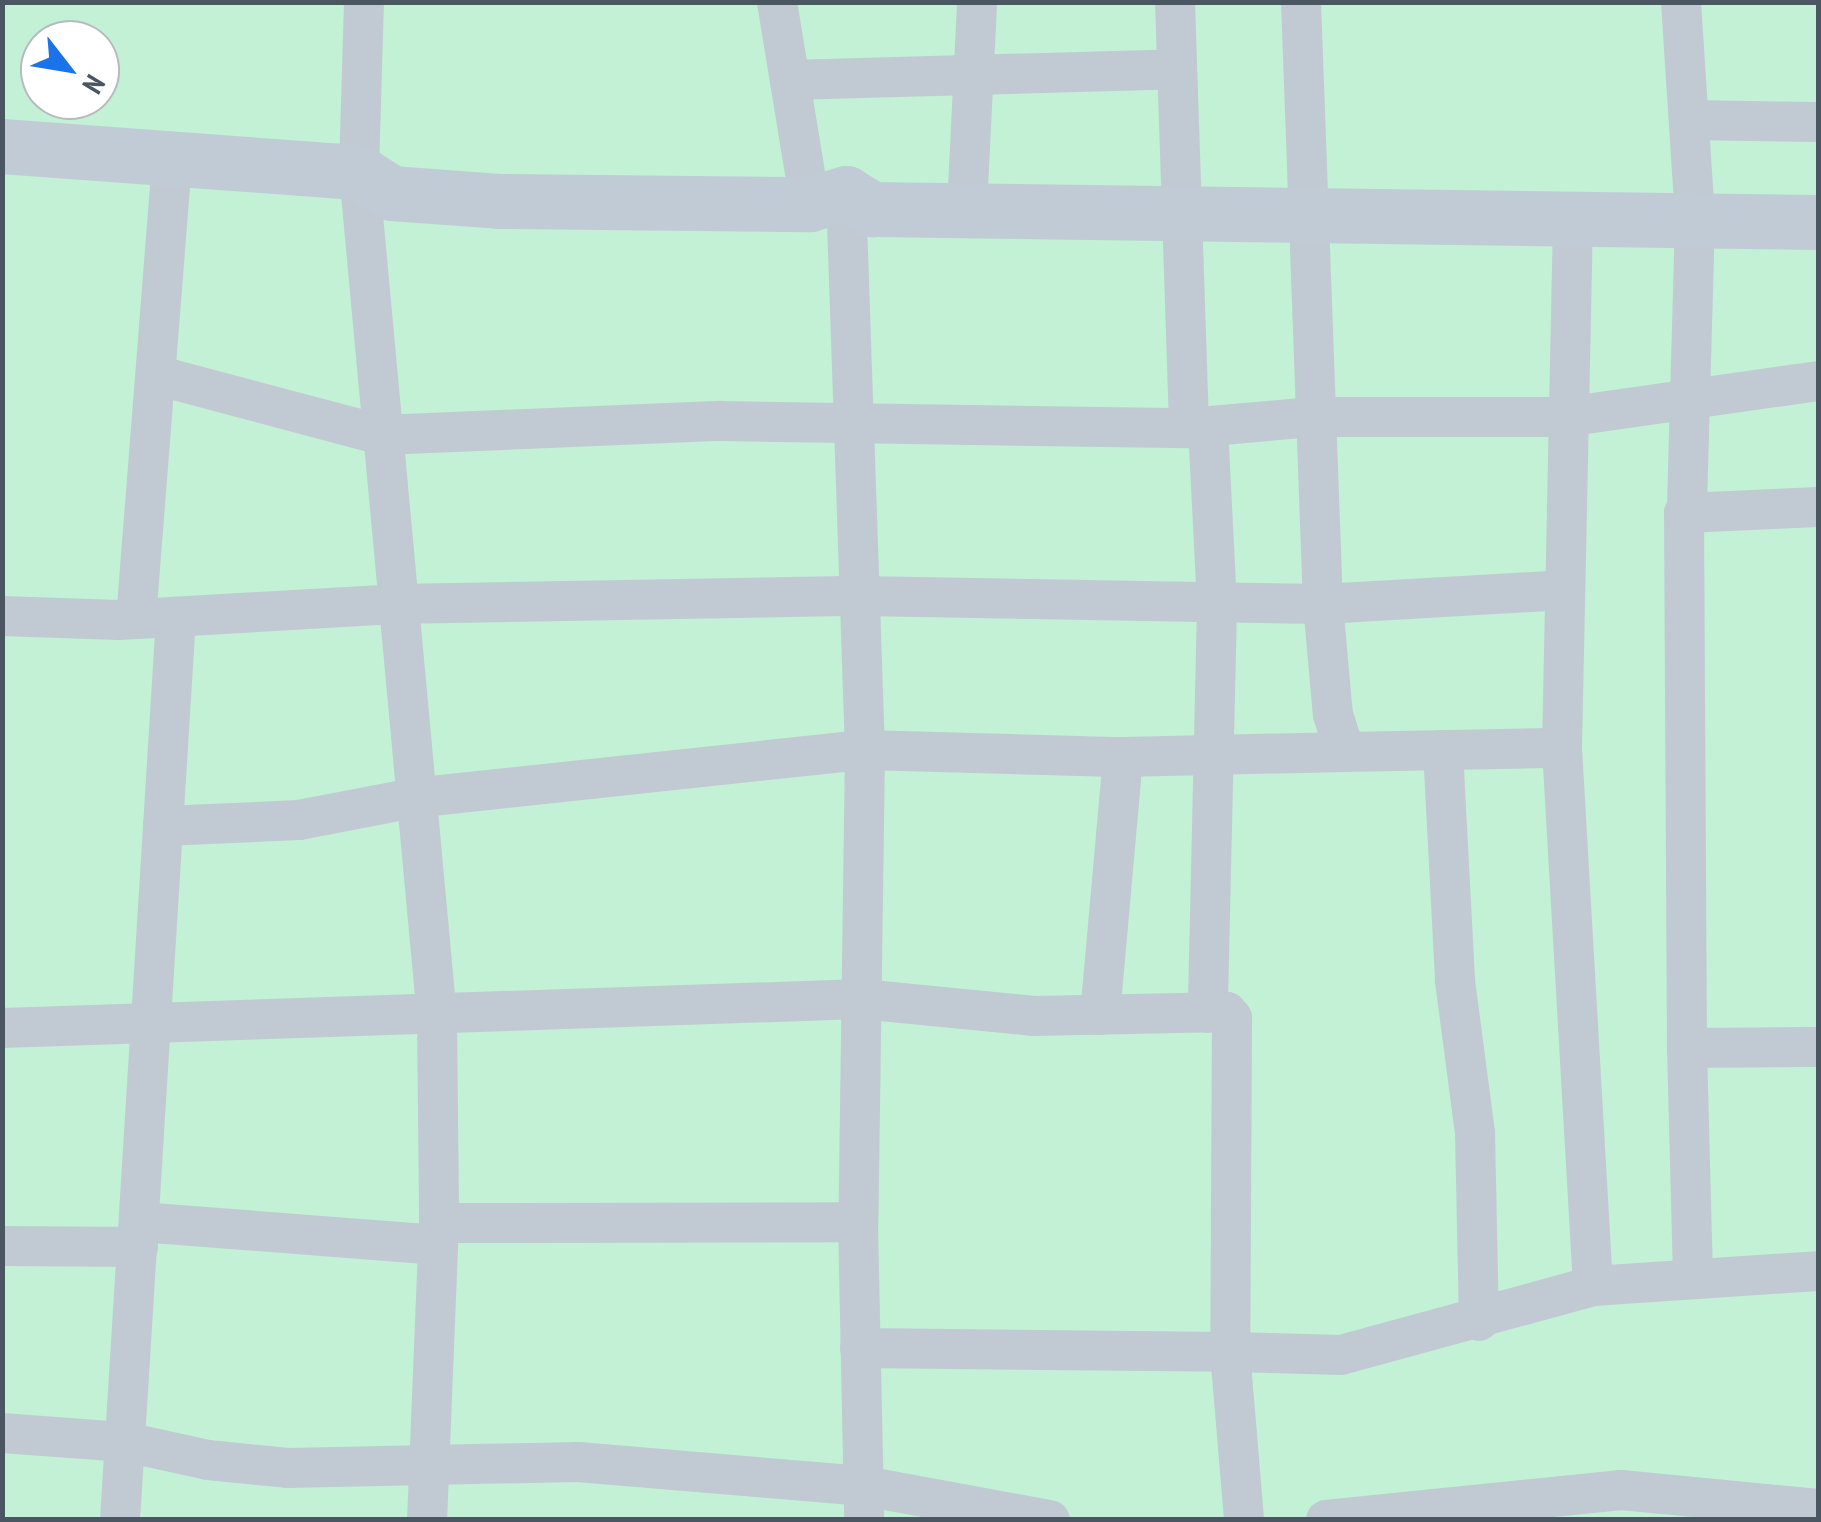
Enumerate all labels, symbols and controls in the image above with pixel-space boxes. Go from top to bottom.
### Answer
north arrow [20,20,120,120]
text: N [75,69,114,101]

